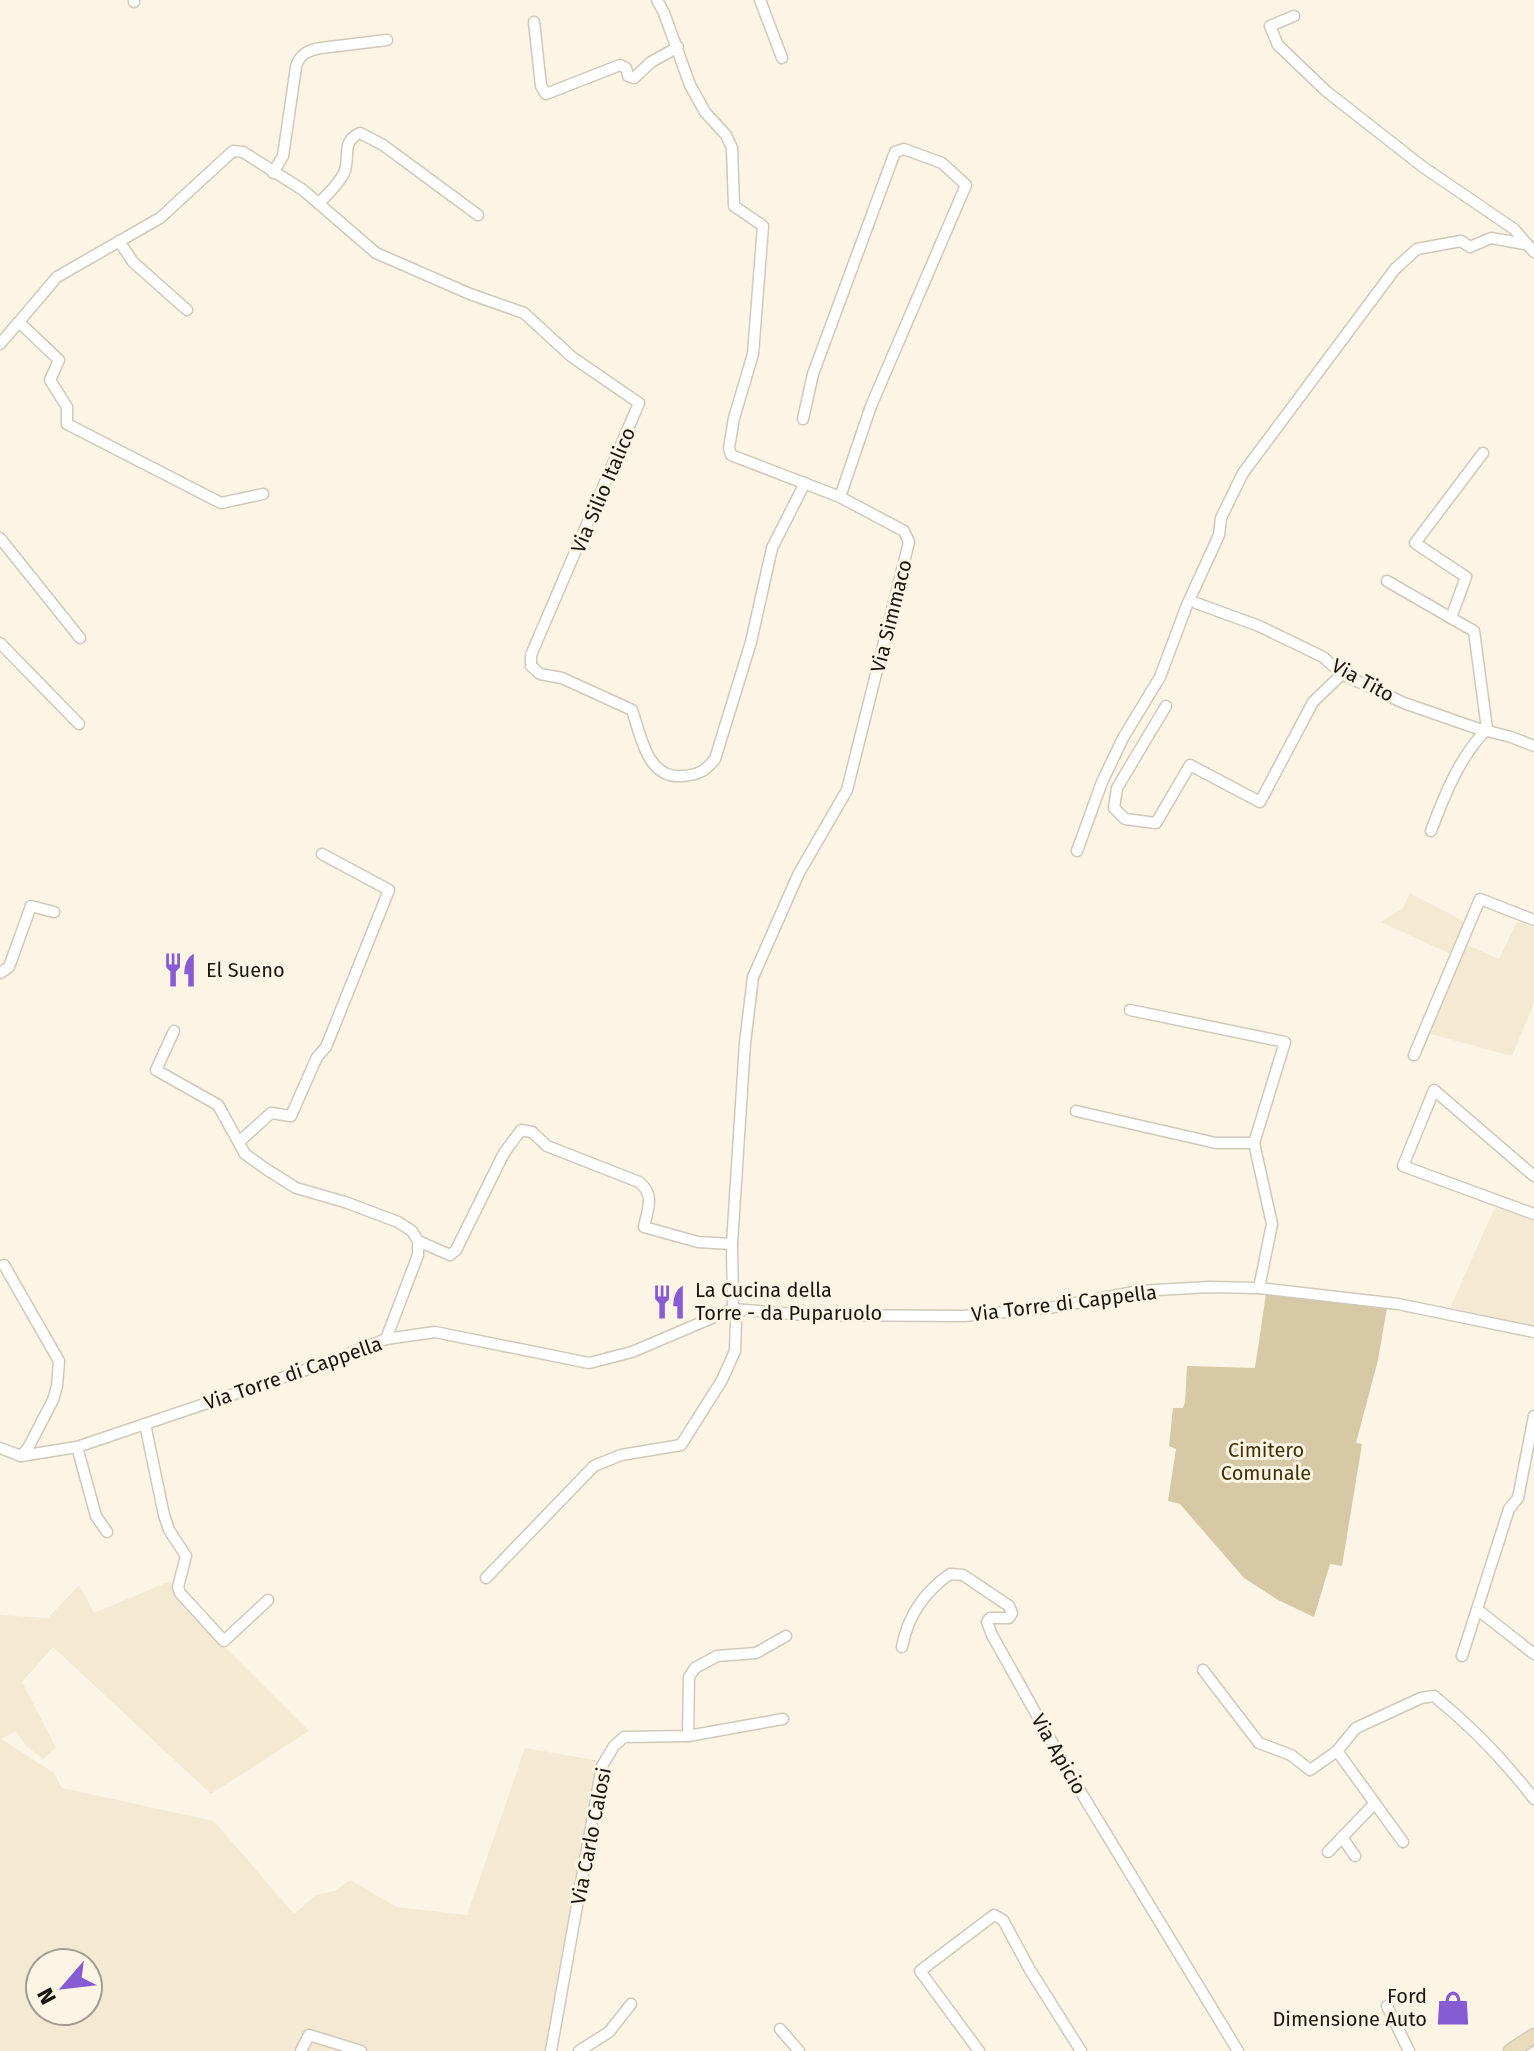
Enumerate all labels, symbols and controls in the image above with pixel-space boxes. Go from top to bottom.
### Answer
street label: Via Silio Italico [566,424,640,556]
street label: Via Simmaco [865,557,917,675]
street label: Via Tito [1328,653,1398,707]
restaurant icon: El Sueno [161,951,199,989]
place label: El Sueno [206,958,285,982]
place label: La Cucina della Torre - da Puparuolo [695,1278,882,1325]
street label: Via Torre di Cappella [970,1280,1158,1326]
restaurant icon: La Cucina della Torre - da Puparuolo [650,1283,688,1321]
street label: Via Torre di Cappella [201,1331,385,1415]
park label: Cimitero Comunale [1221,1438,1311,1485]
street label: Via Apicio [1026,1710,1092,1798]
street label: Via Carlo Calosi [566,1765,616,1907]
north arrow [24,1947,104,2027]
text: N [31,1983,62,2009]
place label: Ford Dimensione Auto [1272,1984,1427,2031]
shop icon: Ford Dimensione Auto [1434,1989,1472,2027]

